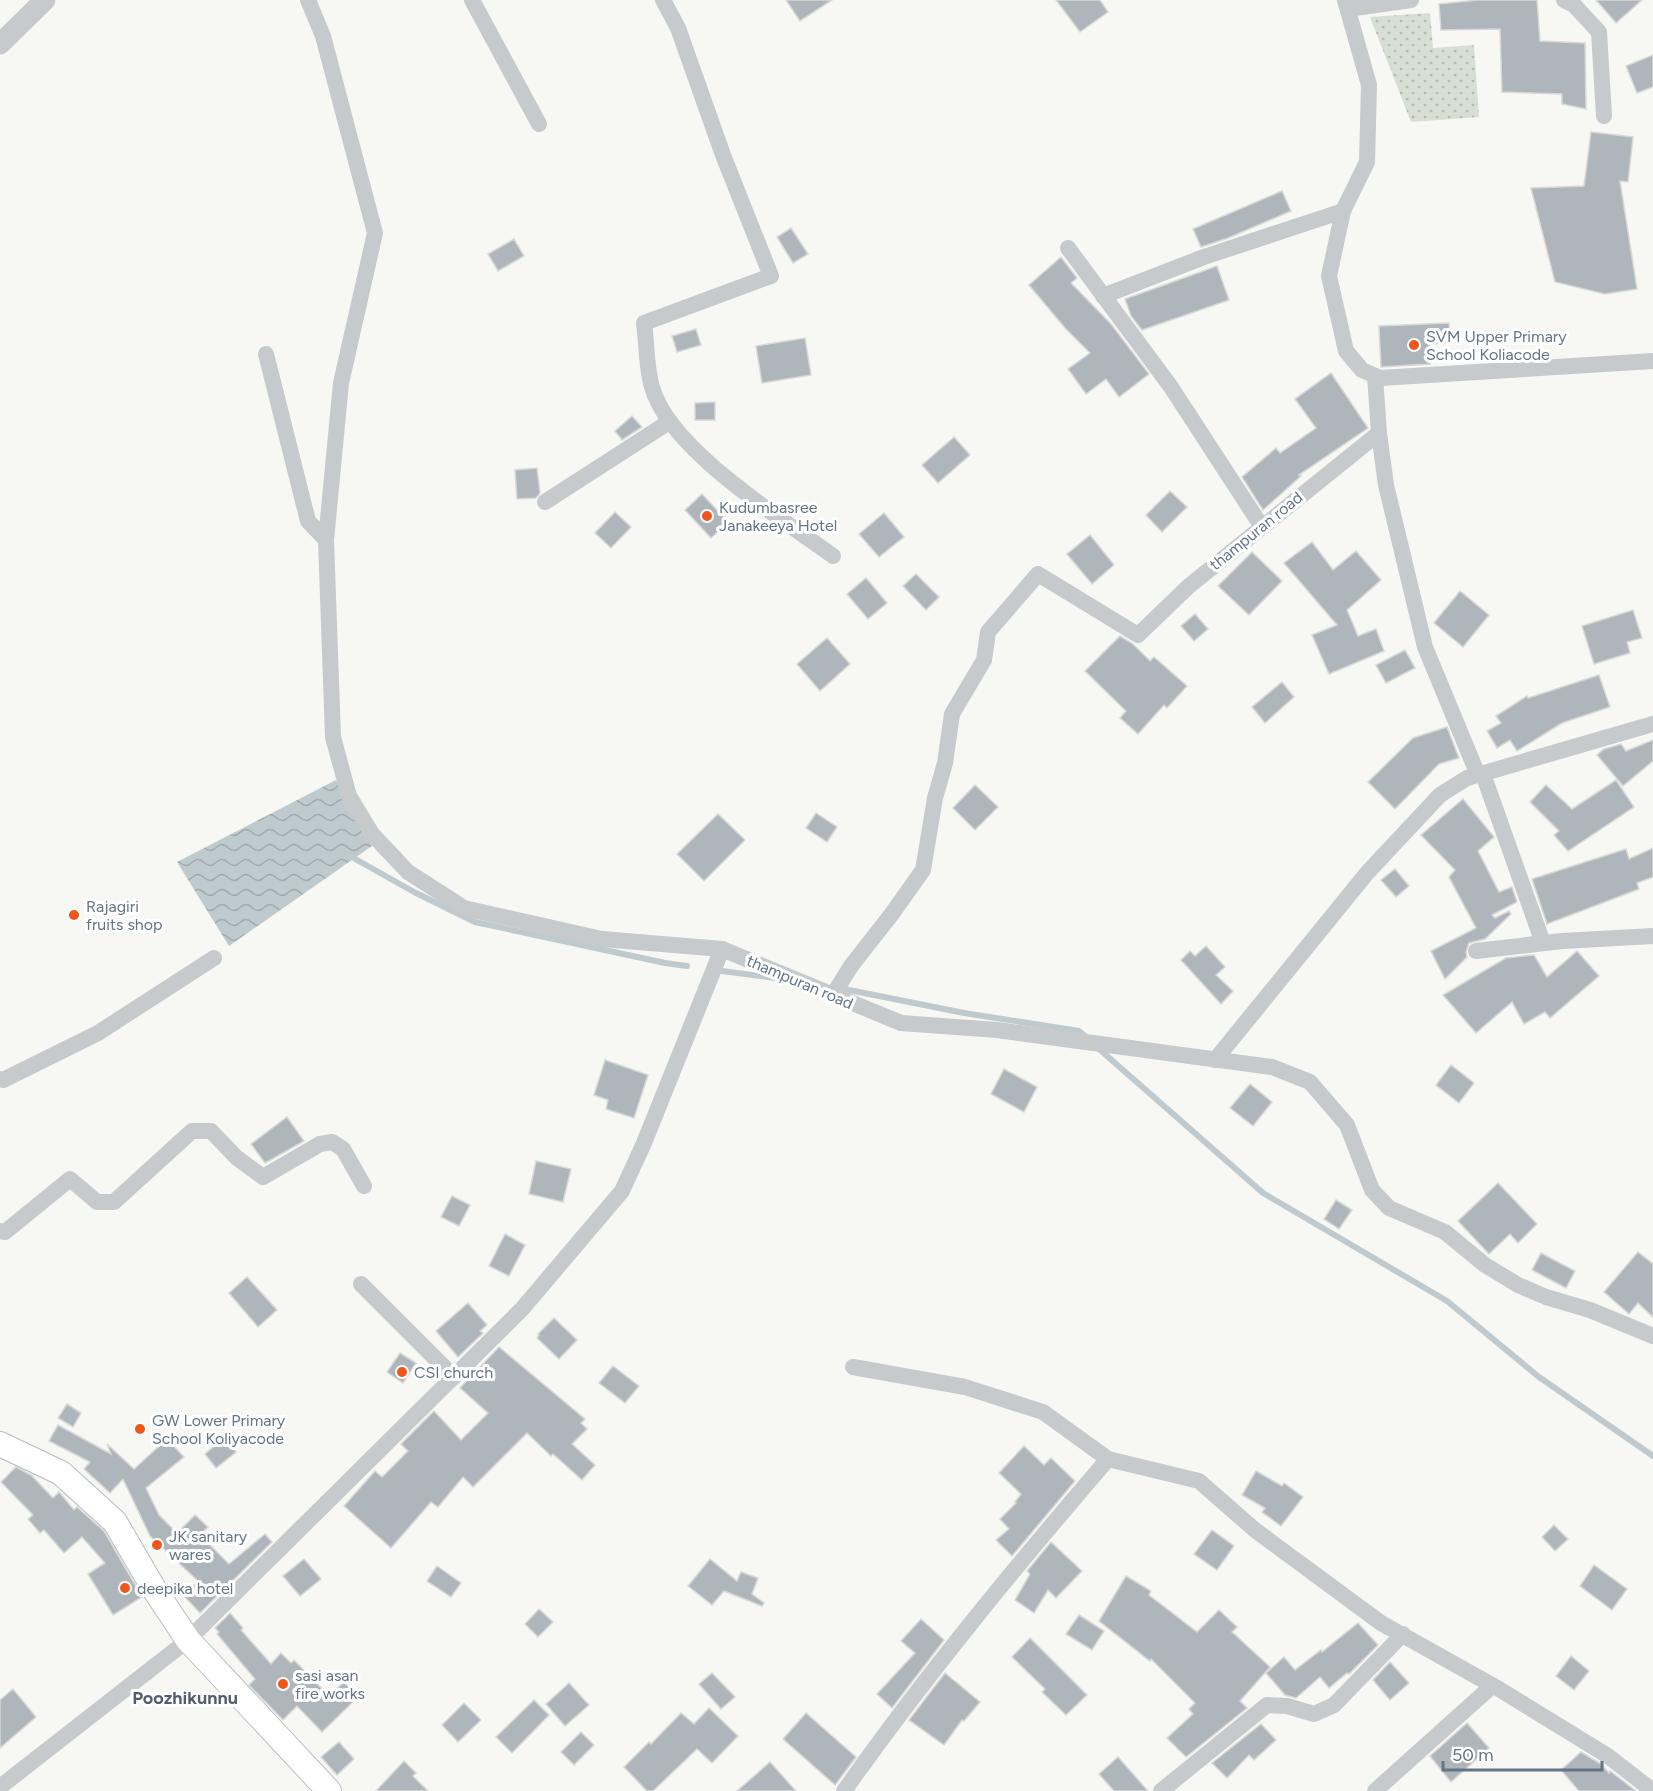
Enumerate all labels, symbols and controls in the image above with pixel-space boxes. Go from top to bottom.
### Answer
place label: SVM Upper Primary School Koliacode [1426,327,1567,364]
marker: SVM Upper Primary School Koliacode [1407,338,1421,352]
street label: thampuran road [1206,488,1306,574]
place label: Kudumbasree Janakeeya Hotel [719,498,837,535]
marker: Kudumbasree Janakeeya Hotel [700,509,714,523]
place label: Rajagiri fruits shop [86,897,163,934]
marker: Rajagiri fruits shop [67,908,81,922]
street label: thampuran road [744,951,856,1013]
place label: CSI church [414,1363,493,1382]
marker: CSI church [395,1365,409,1379]
place label: GW Lower Primary School Koliyacode [152,1411,286,1448]
marker: GW Lower Primary School Koliyacode [133,1422,147,1436]
place label: JK sanitary wares [169,1527,248,1564]
marker: JK sanitary wares [150,1538,164,1552]
place label: deepika hotel [137,1579,233,1598]
marker: deepika hotel [118,1581,132,1595]
place label: sasi asan fire works [295,1666,365,1703]
marker: sasi asan fire works [276,1677,290,1691]
district label: Poozhikunnu [132,1687,238,1709]
scale bar [1443,1734,1602,1772]
text: 50 m [1452,1744,1494,1766]

